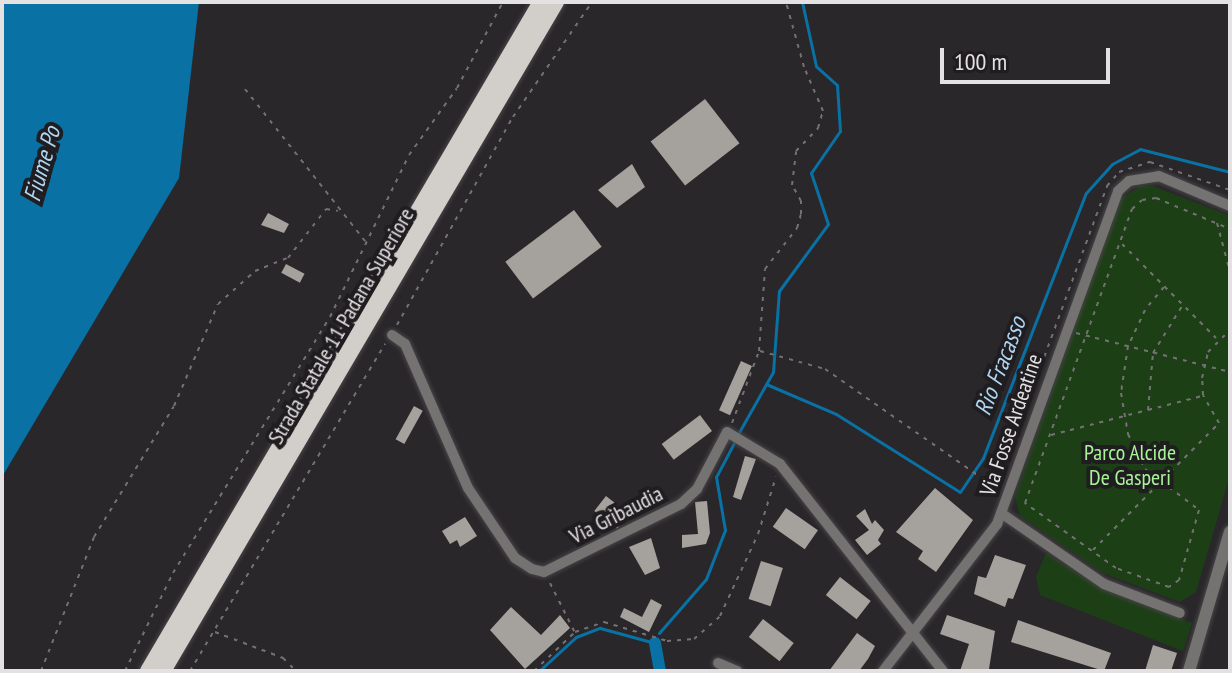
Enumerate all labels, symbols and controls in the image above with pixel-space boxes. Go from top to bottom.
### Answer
scale bar [944,32,1114,82]
text: 100 m [954,46,1007,77]
water label: Fiume Po [18,123,66,205]
street label: Strada Statale 11 Padana Superiore [262,203,420,449]
water label: Rio Fracasso [968,313,1032,419]
street label: Via Fosse Ardeatine [974,350,1048,500]
park label: Parco Alcide De Gasperi [1084,439,1176,490]
street label: Via Gribaudia [565,480,667,550]

